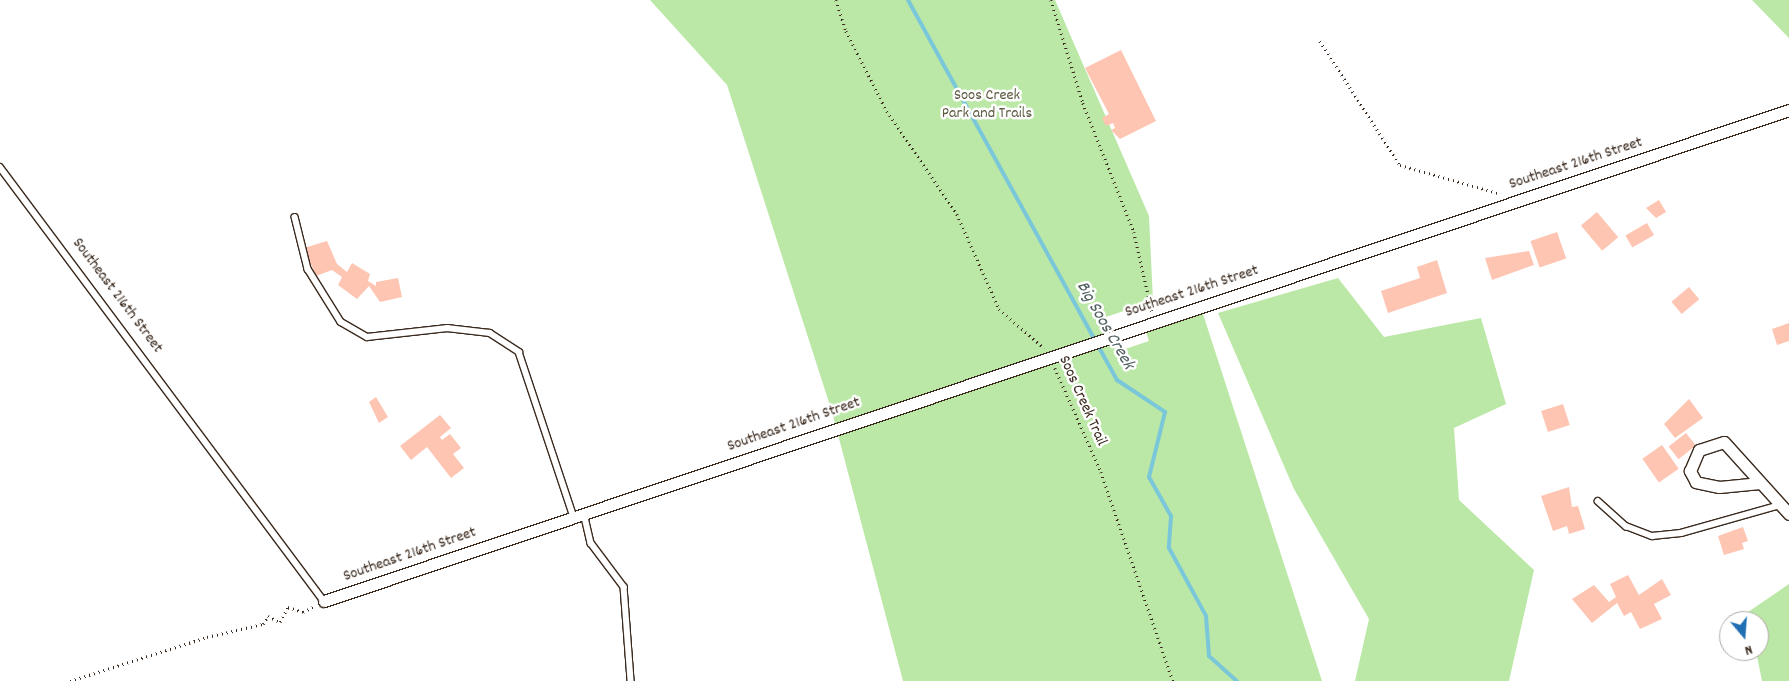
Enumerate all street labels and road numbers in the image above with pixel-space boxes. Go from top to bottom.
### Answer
street label: Southeast 216th Street [1507,133,1645,195]
street label: Southeast 216th Street [67,235,167,357]
street label: Southeast 216th Street [1123,261,1261,323]
street label: Soos Creek Trail [1054,353,1110,449]
street label: Southeast 216th Street [725,393,863,457]
street label: Southeast 216th Street [341,523,479,587]

